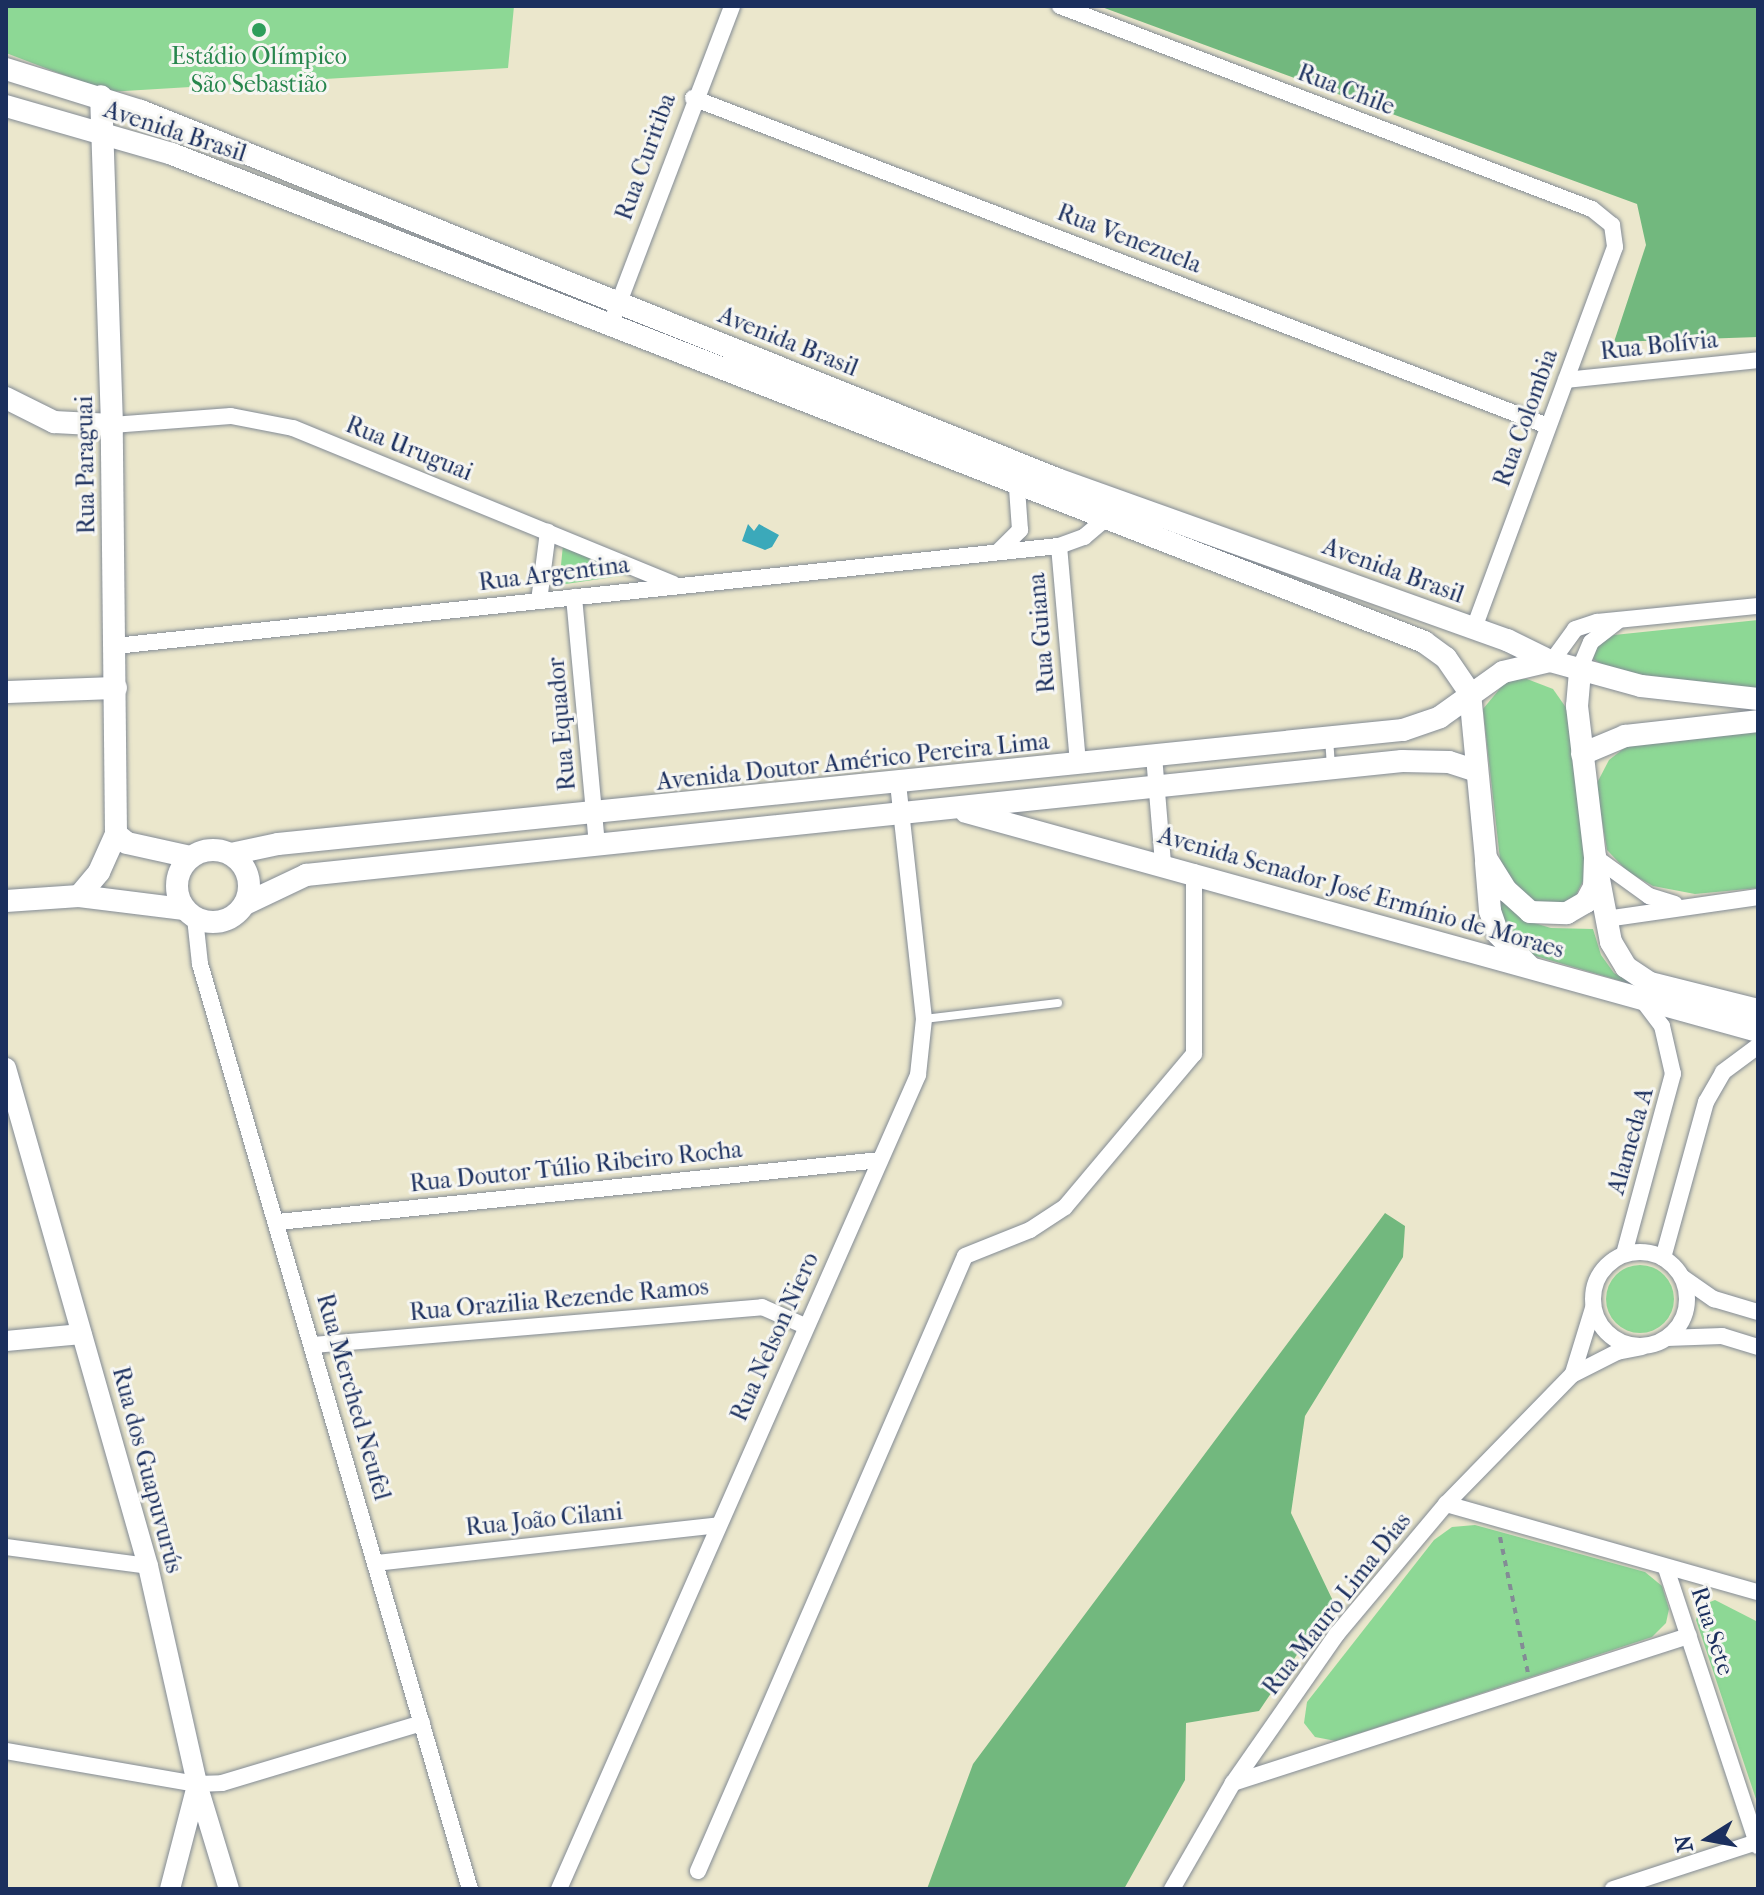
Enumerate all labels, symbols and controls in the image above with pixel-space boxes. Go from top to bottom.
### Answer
marker: Estádio Olímpico São Sebastião [250,21,268,39]
place label: Estádio Olímpico São Sebastião [171,43,347,99]
street label: Rua Chile [1293,58,1399,122]
street label: Rua Curitiba [610,90,682,224]
street label: Avenida Brasil [100,95,250,169]
street label: Rua Venezuela [1053,198,1205,280]
street label: Avenida Brasil [714,301,862,383]
street label: Rua Bolívia [1599,326,1719,366]
street label: Rua Colombia [1488,345,1564,491]
street label: Rua Paraguai [70,396,102,534]
street label: Rua Uruguai [341,410,477,488]
street label: Avenida Brasil [1318,532,1468,610]
street label: Rua Argentina [477,550,631,598]
street label: Rua Guiana [1022,572,1062,694]
street label: Rua Equador [542,656,582,792]
street label: Avenida Doutor Américo Pereira Lima [655,727,1051,797]
street label: Avenida Senador José Ermínio de Moraes [1155,821,1567,965]
street label: Alameda A [1602,1084,1660,1198]
street label: Rua Doutor Túlio Ribeiro Rocha [408,1135,744,1199]
street label: Rua Nelson Niero [725,1248,825,1426]
street label: Rua Orazilia Rezende Ramos [408,1273,710,1327]
street label: Rua Merched Neufel [310,1290,396,1504]
street label: Rua dos Guapuvurús [106,1364,188,1576]
street label: Rua João Cilani [464,1497,624,1543]
street label: Rua Mauro Lima Dias [1257,1507,1417,1701]
street label: Rua Sete [1684,1583,1740,1679]
north arrow [1668,1799,1748,1879]
text: N [1670,1833,1699,1854]

